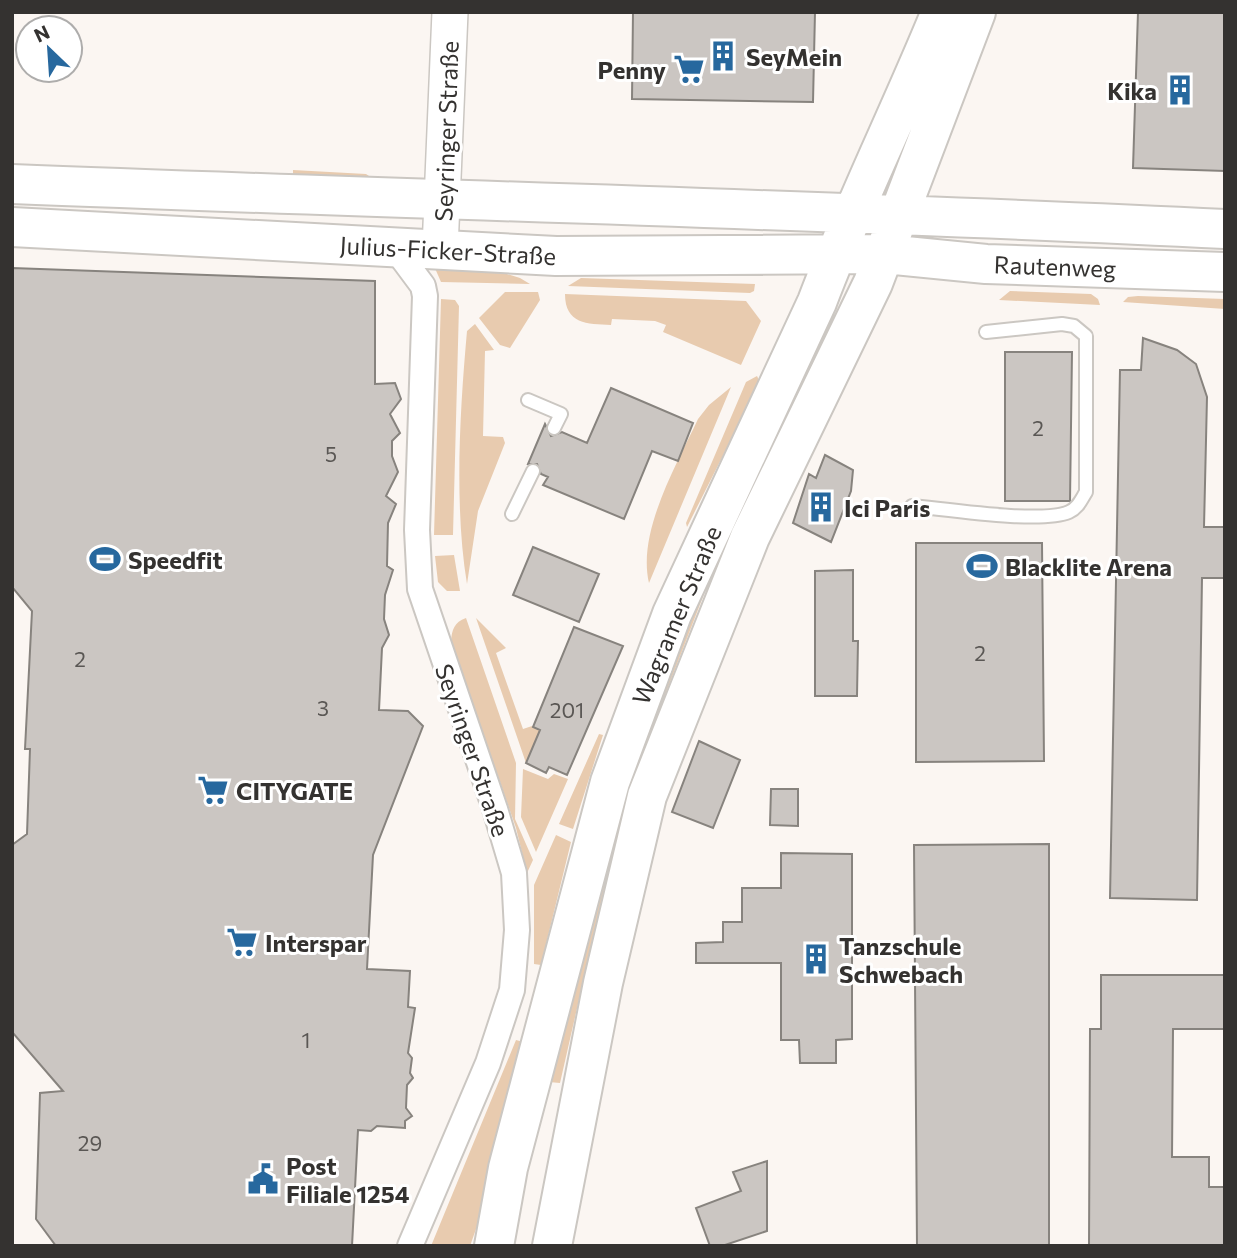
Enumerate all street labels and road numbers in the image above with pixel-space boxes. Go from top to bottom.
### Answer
street label: Seyringer Straße [428,40,464,222]
street label: Julius-Ficker-Straße [339,230,557,270]
street label: Rautenweg [993,249,1117,283]
street label: Wagramer Straße [625,521,727,709]
street label: Seyringer Straße [430,660,516,840]

